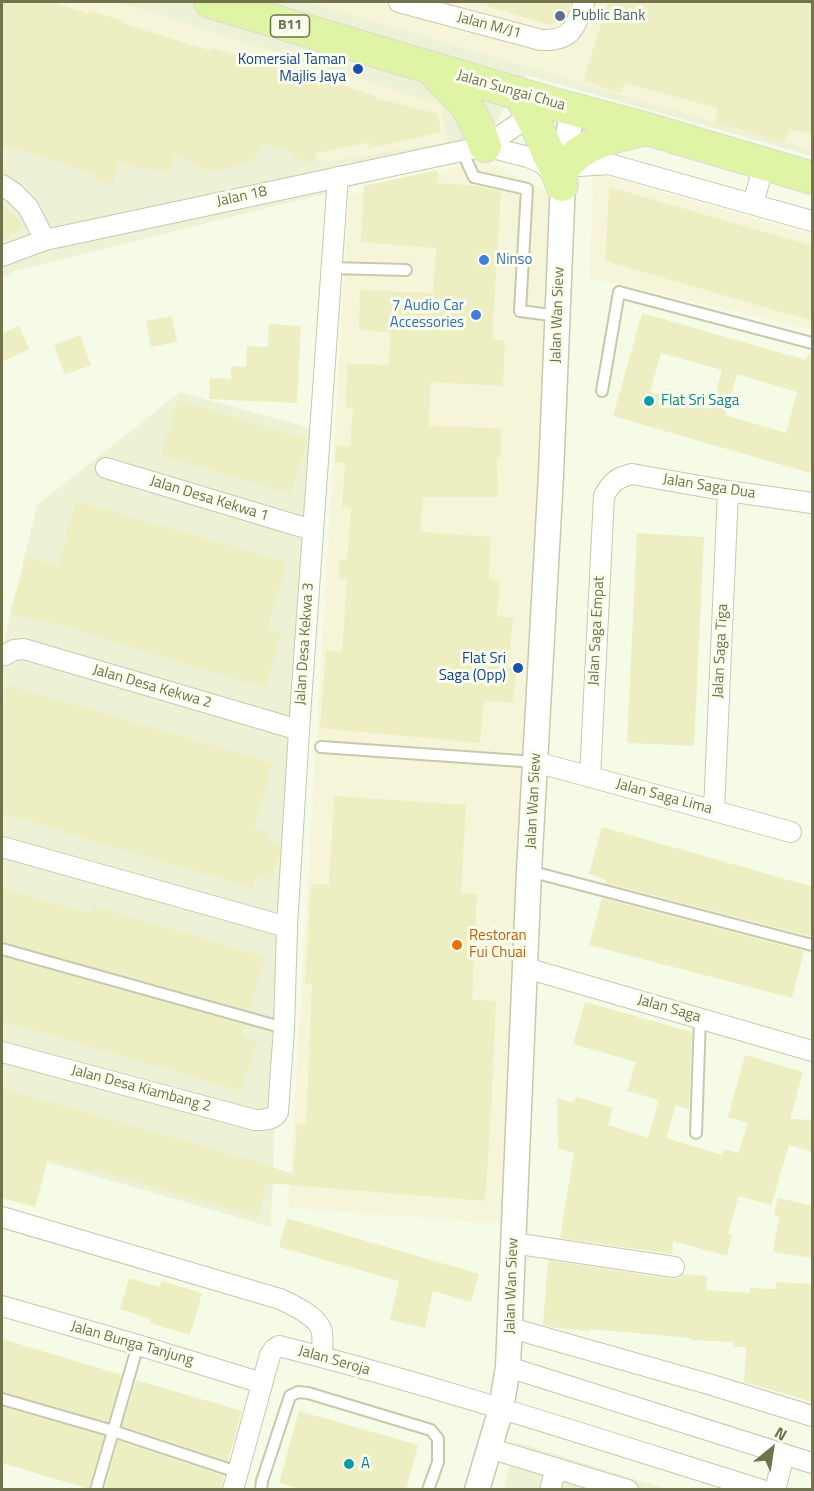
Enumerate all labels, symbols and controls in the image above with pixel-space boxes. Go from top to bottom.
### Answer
place label: Public Bank [572,7,645,25]
street label: Jalan M/J1 [455,9,523,43]
marker: Public Bank [553,9,567,23]
road number: B11 [270,15,310,37]
place label: Komersial Taman Majlis Jaya [238,51,346,86]
marker: Komersial Taman Majlis Jaya [351,62,365,76]
street label: Jalan Sungai Chua [455,67,567,115]
street label: Jalan 18 [215,183,269,211]
place label: Ninso [496,251,532,269]
marker: Ninso [477,253,491,267]
street label: Jalan Wan Siew [547,266,569,364]
place label: 7 Audio Car Accessories [390,297,464,332]
marker: 7 Audio Car Accessories [469,308,483,322]
place label: Flat Sri Saga [661,392,739,410]
marker: Flat Sri Saga [642,394,656,408]
street label: Jalan Saga Dua [661,471,757,503]
street label: Jalan Desa Kekwa 1 [148,472,270,526]
street label: Jalan Saga Empat [585,576,609,686]
street label: Jalan Desa Kekwa 3 [292,582,318,706]
street label: Jalan Saga Tiga [710,603,732,699]
place label: Flat Sri Saga (Opp) [439,650,506,685]
street label: Jalan Desa Kekwa 2 [90,661,214,713]
marker: Flat Sri Saga (Opp) [511,661,525,675]
street label: Jalan Wan Siew [522,752,546,850]
street label: Jalan Saga Lima [614,776,714,818]
place label: Restoran Fui Chuai [469,927,527,962]
marker: Restoran Fui Chuai [450,938,464,952]
street label: Jalan Saga [635,991,703,1027]
street label: Jalan Desa Kiambang 2 [69,1062,213,1116]
street label: Jalan Wan Siew [501,1237,523,1335]
street label: Jalan Bunga Tanjung [68,1318,196,1370]
street label: Jalan Seroja [296,1342,372,1380]
north arrow [742,1419,802,1479]
text: N [770,1420,792,1447]
place label: A [361,1455,370,1473]
marker: A [342,1457,356,1471]

